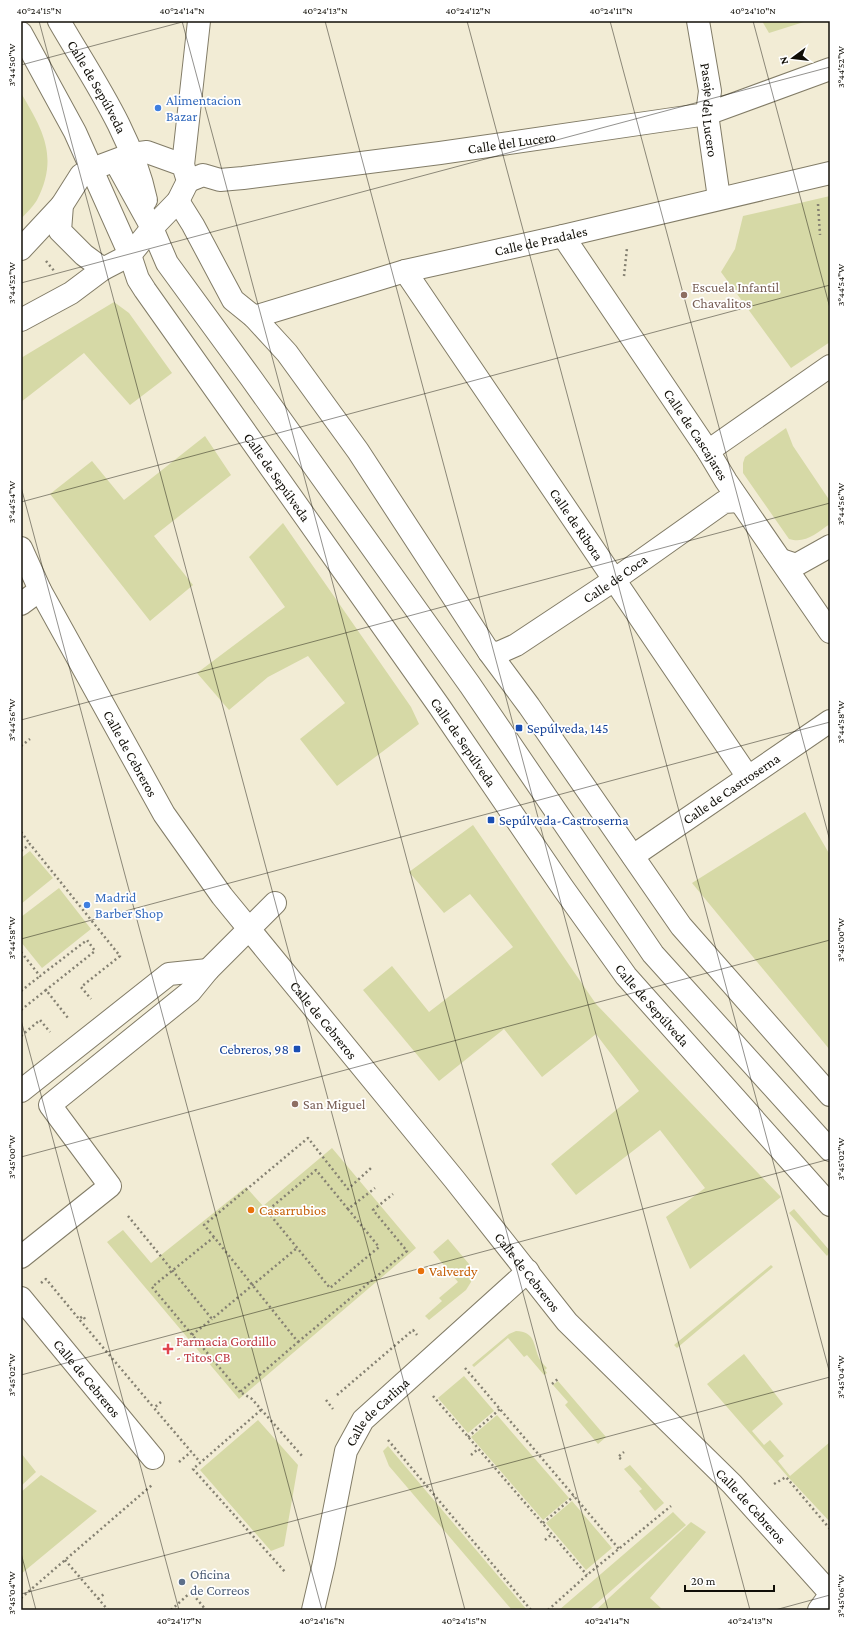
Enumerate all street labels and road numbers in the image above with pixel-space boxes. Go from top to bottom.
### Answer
street label: Calle de Sepúlveda [64,37,130,136]
street label: Pasaje del Lucero [697,61,721,158]
street label: Calle del Lucero [467,128,557,157]
street label: Calle de Pradales [493,223,589,259]
street label: Calle de Cascajares [660,386,732,483]
street label: Calle de Sepúlveda [241,430,314,525]
street label: Calle de Ribota [547,485,607,564]
street label: Calle de Coca [580,551,651,606]
street label: Calle de Sepúlveda [428,694,500,790]
street label: Calle de Cebreros [100,707,161,800]
street label: Calle de Castroserna [680,750,783,828]
street label: Calle de Sepúlveda [612,961,693,1050]
street label: Calle de Cebreros [287,978,360,1062]
street label: Calle de Cebreros [491,1229,564,1315]
street label: Calle de Cebreros [50,1336,124,1421]
street label: Calle de Carlina [342,1374,413,1449]
street label: Calle de Cebreros [713,1465,790,1547]

